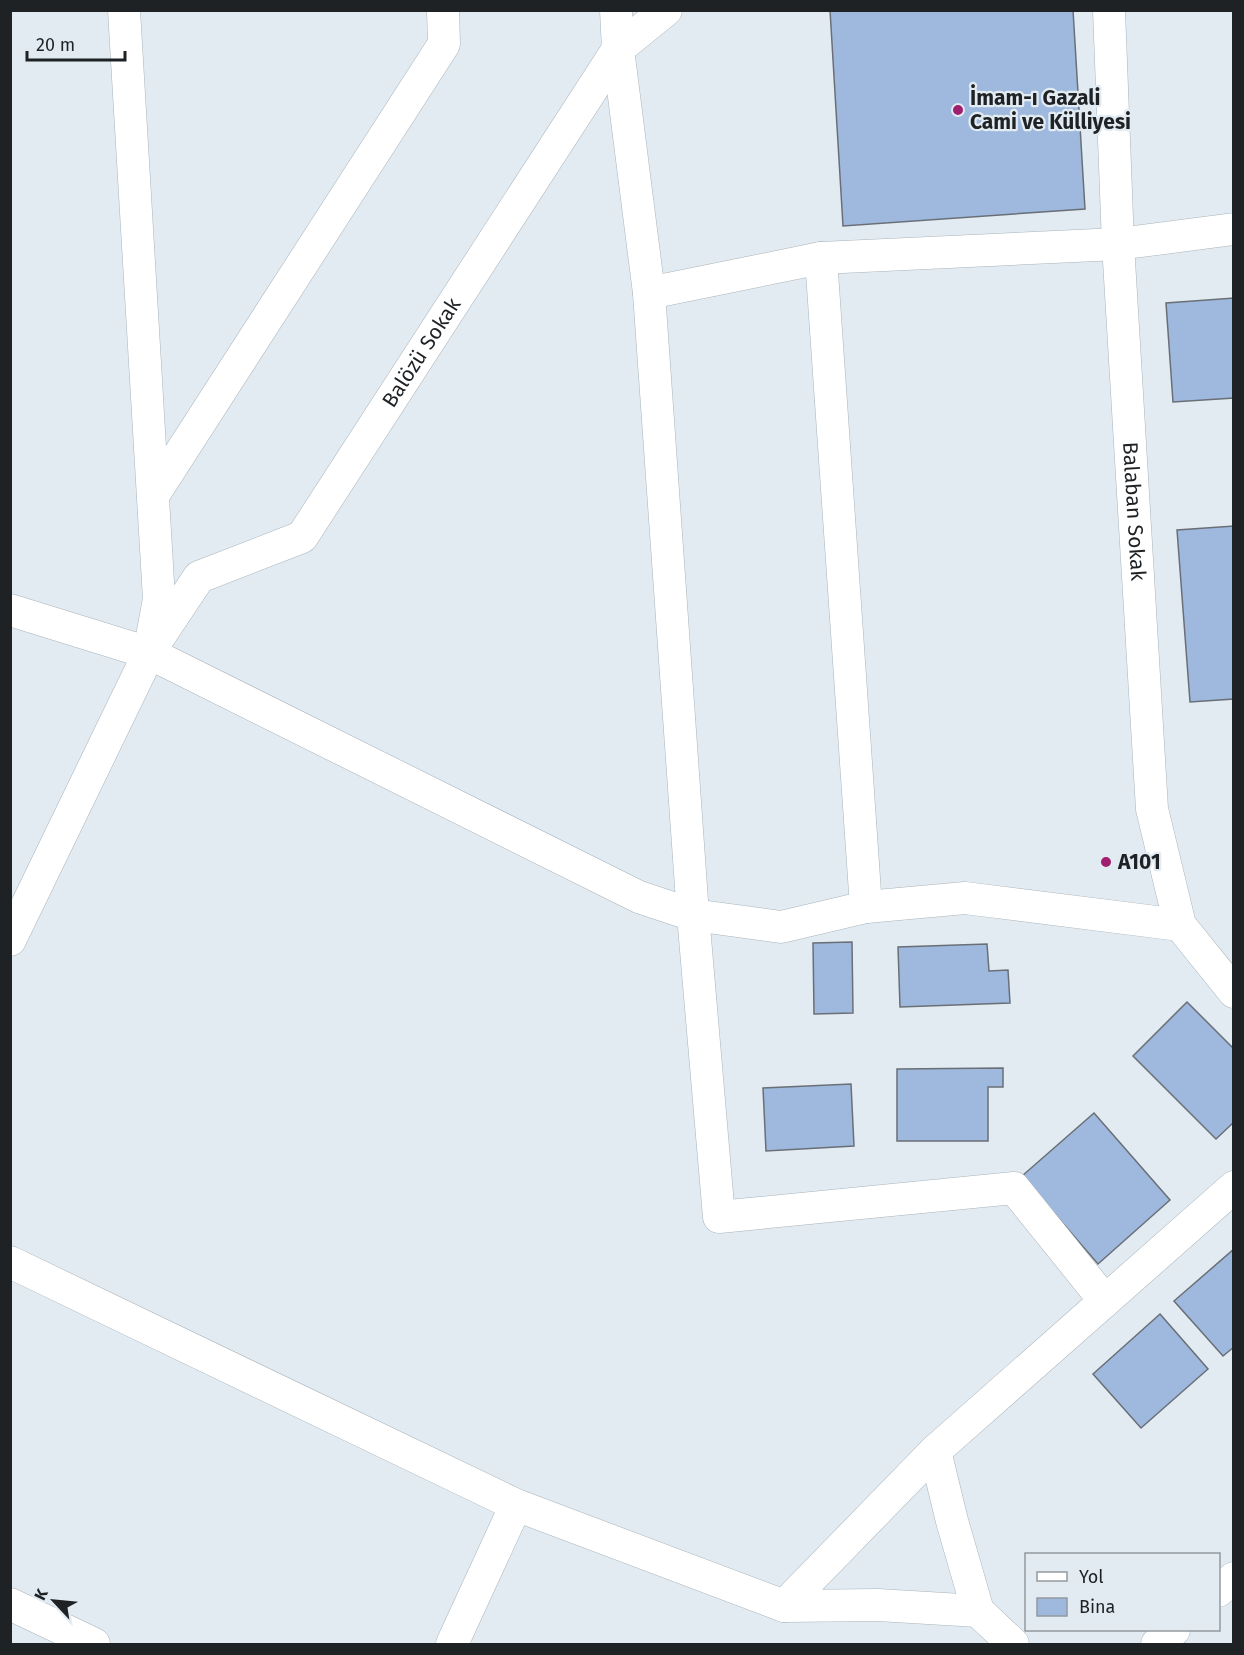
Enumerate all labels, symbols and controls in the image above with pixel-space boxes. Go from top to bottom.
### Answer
scale bar [27,24,124,62]
text: 20 m [36,34,75,56]
place label: İmam-ı Gazali Cami ve Külliyesi [970,84,1131,135]
marker: İmam-ı Gazali Cami ve Külliyesi [951,103,965,117]
street label: Balözü Sokak [376,293,467,412]
street label: Balaban Sokak [1117,441,1151,582]
place label: A101 [1117,849,1161,875]
marker: A101 [1099,855,1113,869]
legend [1025,1553,1220,1631]
text: Yol [1079,1566,1104,1588]
north arrow [24,1571,84,1631]
text: K [30,1585,52,1603]
text: Bina [1079,1596,1115,1618]

